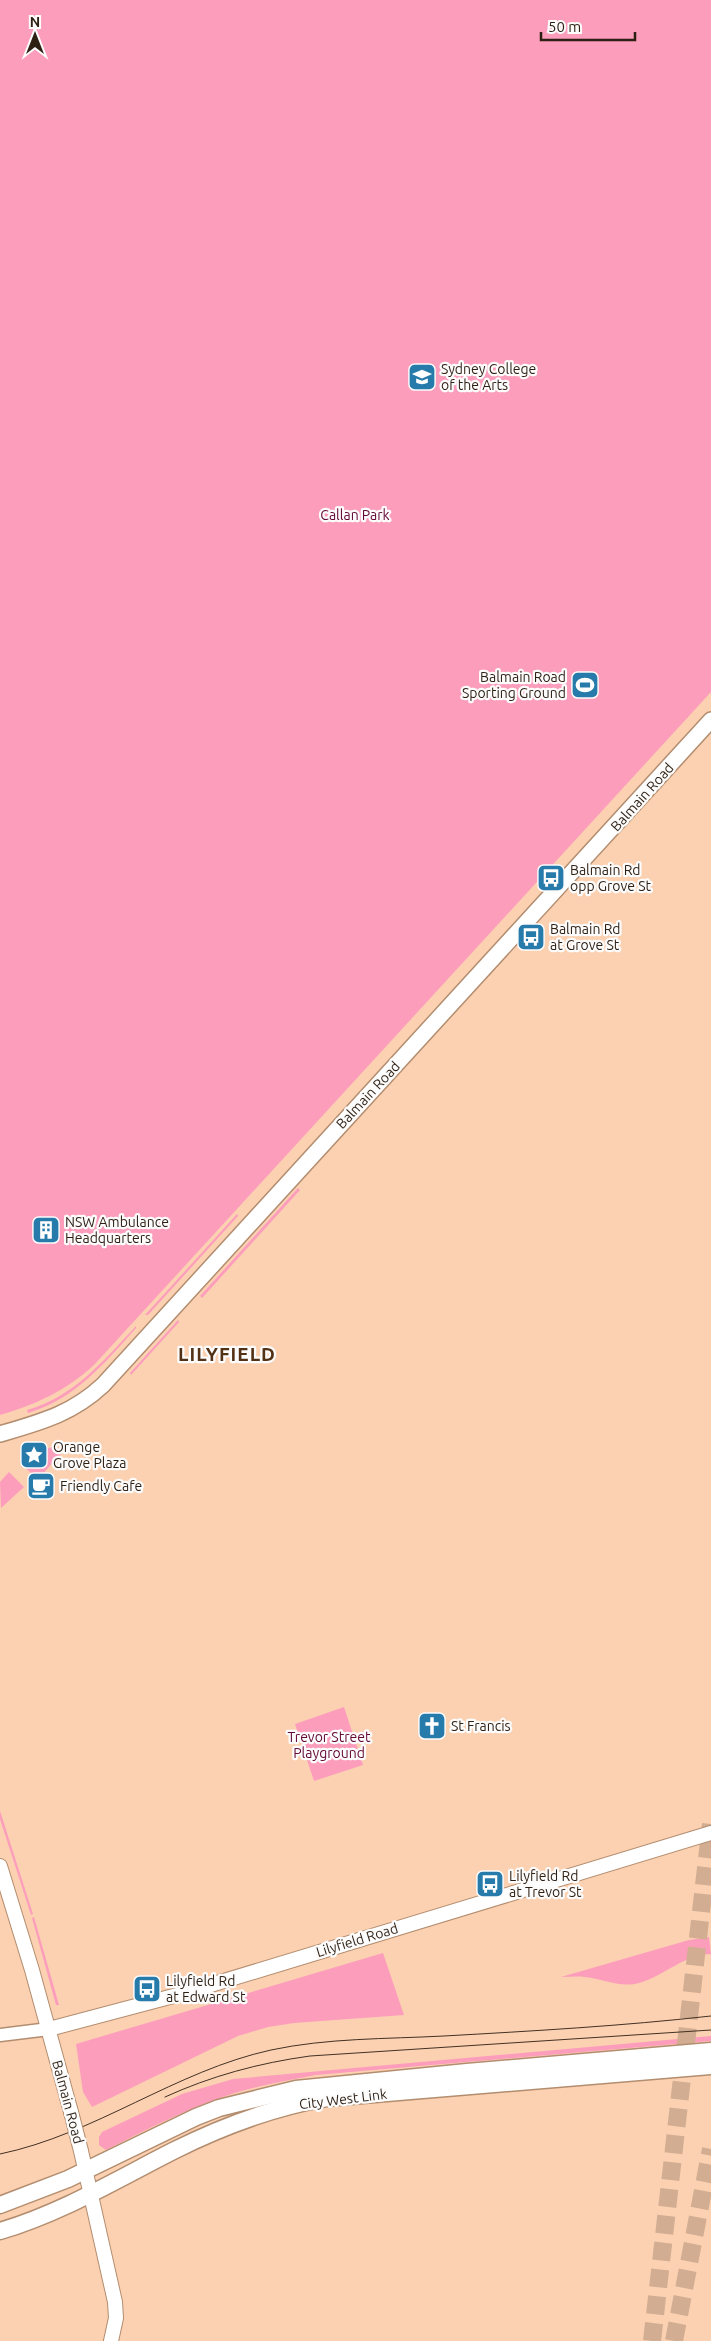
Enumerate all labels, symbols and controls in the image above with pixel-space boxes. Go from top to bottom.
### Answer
north arrow [10,10,60,60]
scale bar [541,10,635,42]
text: N [30,14,40,30]
text: 50 m [548,18,581,35]
place label: Sydney College of the Arts [441,361,536,393]
school or university icon: Sydney College of the Arts [407,362,437,392]
park label: Callan Park [320,507,390,523]
place label: Balmain Road Sporting Ground [462,669,566,701]
sports icon: Balmain Road Sporting Ground [570,670,600,700]
street label: Balmain Road [607,760,677,834]
place label: Balmain Rd opp Grove St [570,862,652,894]
bus stop icon: Balmain Rd opp Grove St [536,863,566,893]
place label: Balmain Rd at Grove St [550,921,621,953]
bus stop icon: Balmain Rd at Grove St [516,922,546,952]
street label: Balmain Road [333,1058,403,1132]
place label: NSW Ambulance Headquarters [65,1214,169,1246]
building icon: NSW Ambulance Headquarters [31,1215,61,1245]
district label: LILYFIELD [178,1343,276,1365]
place label: Orange Grove Plaza [53,1439,126,1471]
place icon: Orange Grove Plaza [19,1440,49,1470]
cafe icon: Friendly Cafe [26,1471,56,1501]
place label: Friendly Cafe [60,1478,142,1494]
church icon: St Francis [417,1711,447,1741]
place label: St Francis [451,1718,511,1734]
park label: Trevor Street Playground [288,1729,371,1761]
place label: Lilyfield Rd at Trevor St [509,1868,582,1900]
bus stop icon: Lilyfield Rd at Trevor St [475,1869,505,1899]
street label: Lilyfield Road [314,1920,400,1960]
place label: Lilyfield Rd at Edward St [166,1973,246,2005]
bus stop icon: Lilyfield Rd at Edward St [132,1974,162,2004]
street label: Balmain Road [49,2058,87,2146]
street label: City West Link [298,2086,388,2112]

